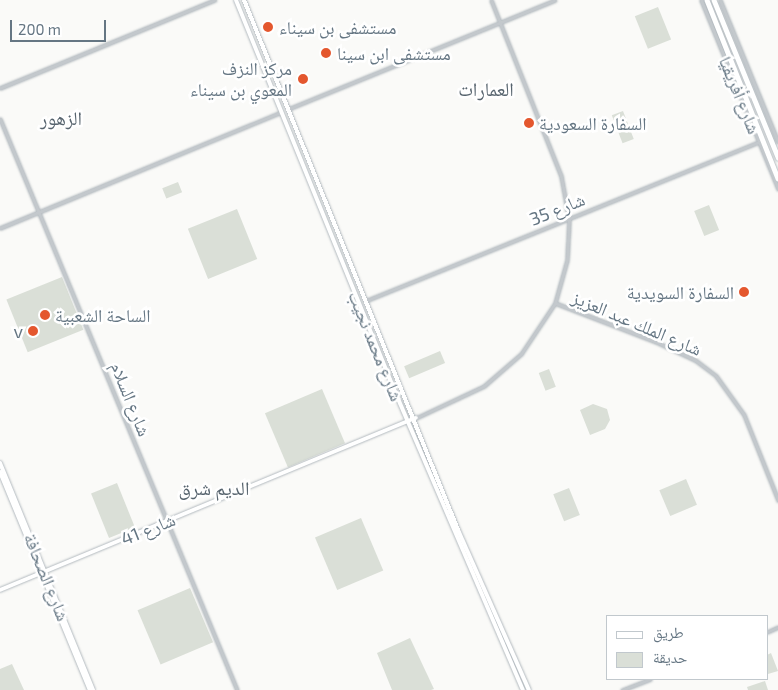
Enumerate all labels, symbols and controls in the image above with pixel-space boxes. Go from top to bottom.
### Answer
scale bar [12,10,109,42]
place label: مستشفى بن سيناء [279,16,396,38]
text: 200 m [18,20,61,38]
marker: مستشفى بن سيناء [261,20,275,34]
place label: مستشفى ابن سينا [337,42,451,64]
marker: مستشفى ابن سينا [319,46,333,60]
street label: شارع أفريقيا [715,53,765,137]
place label: مركز النزف المعوي بن سيناء [190,58,292,100]
marker: مركز النزف المعوي بن سيناء [296,72,310,86]
district label: العمارات [458,78,514,100]
district label: الزهور [40,107,82,129]
place label: السفارة السعودية [539,112,647,134]
marker: السفارة السعودية [523,117,535,129]
street label: شارع 35 [526,188,588,230]
place label: السفارة السويدية [627,281,734,303]
street label: شارع الملك عبد العزيز [569,286,705,360]
marker: السفارة السويدية [738,286,750,298]
street label: شارع محمد نجيب [344,288,408,404]
place label: الساحة الشعبية [55,304,151,326]
marker: الساحة الشعبية [39,309,51,321]
place label: v [13,320,23,342]
marker: v [27,325,39,337]
street label: شارع السلام [106,359,156,439]
district label: الديم شرق [179,477,249,499]
street label: شارع 41 [118,508,178,550]
street label: شارع الصحافة [20,530,74,624]
legend [606,615,768,680]
text: طريق [653,623,684,641]
text: حديقة [653,648,687,666]

